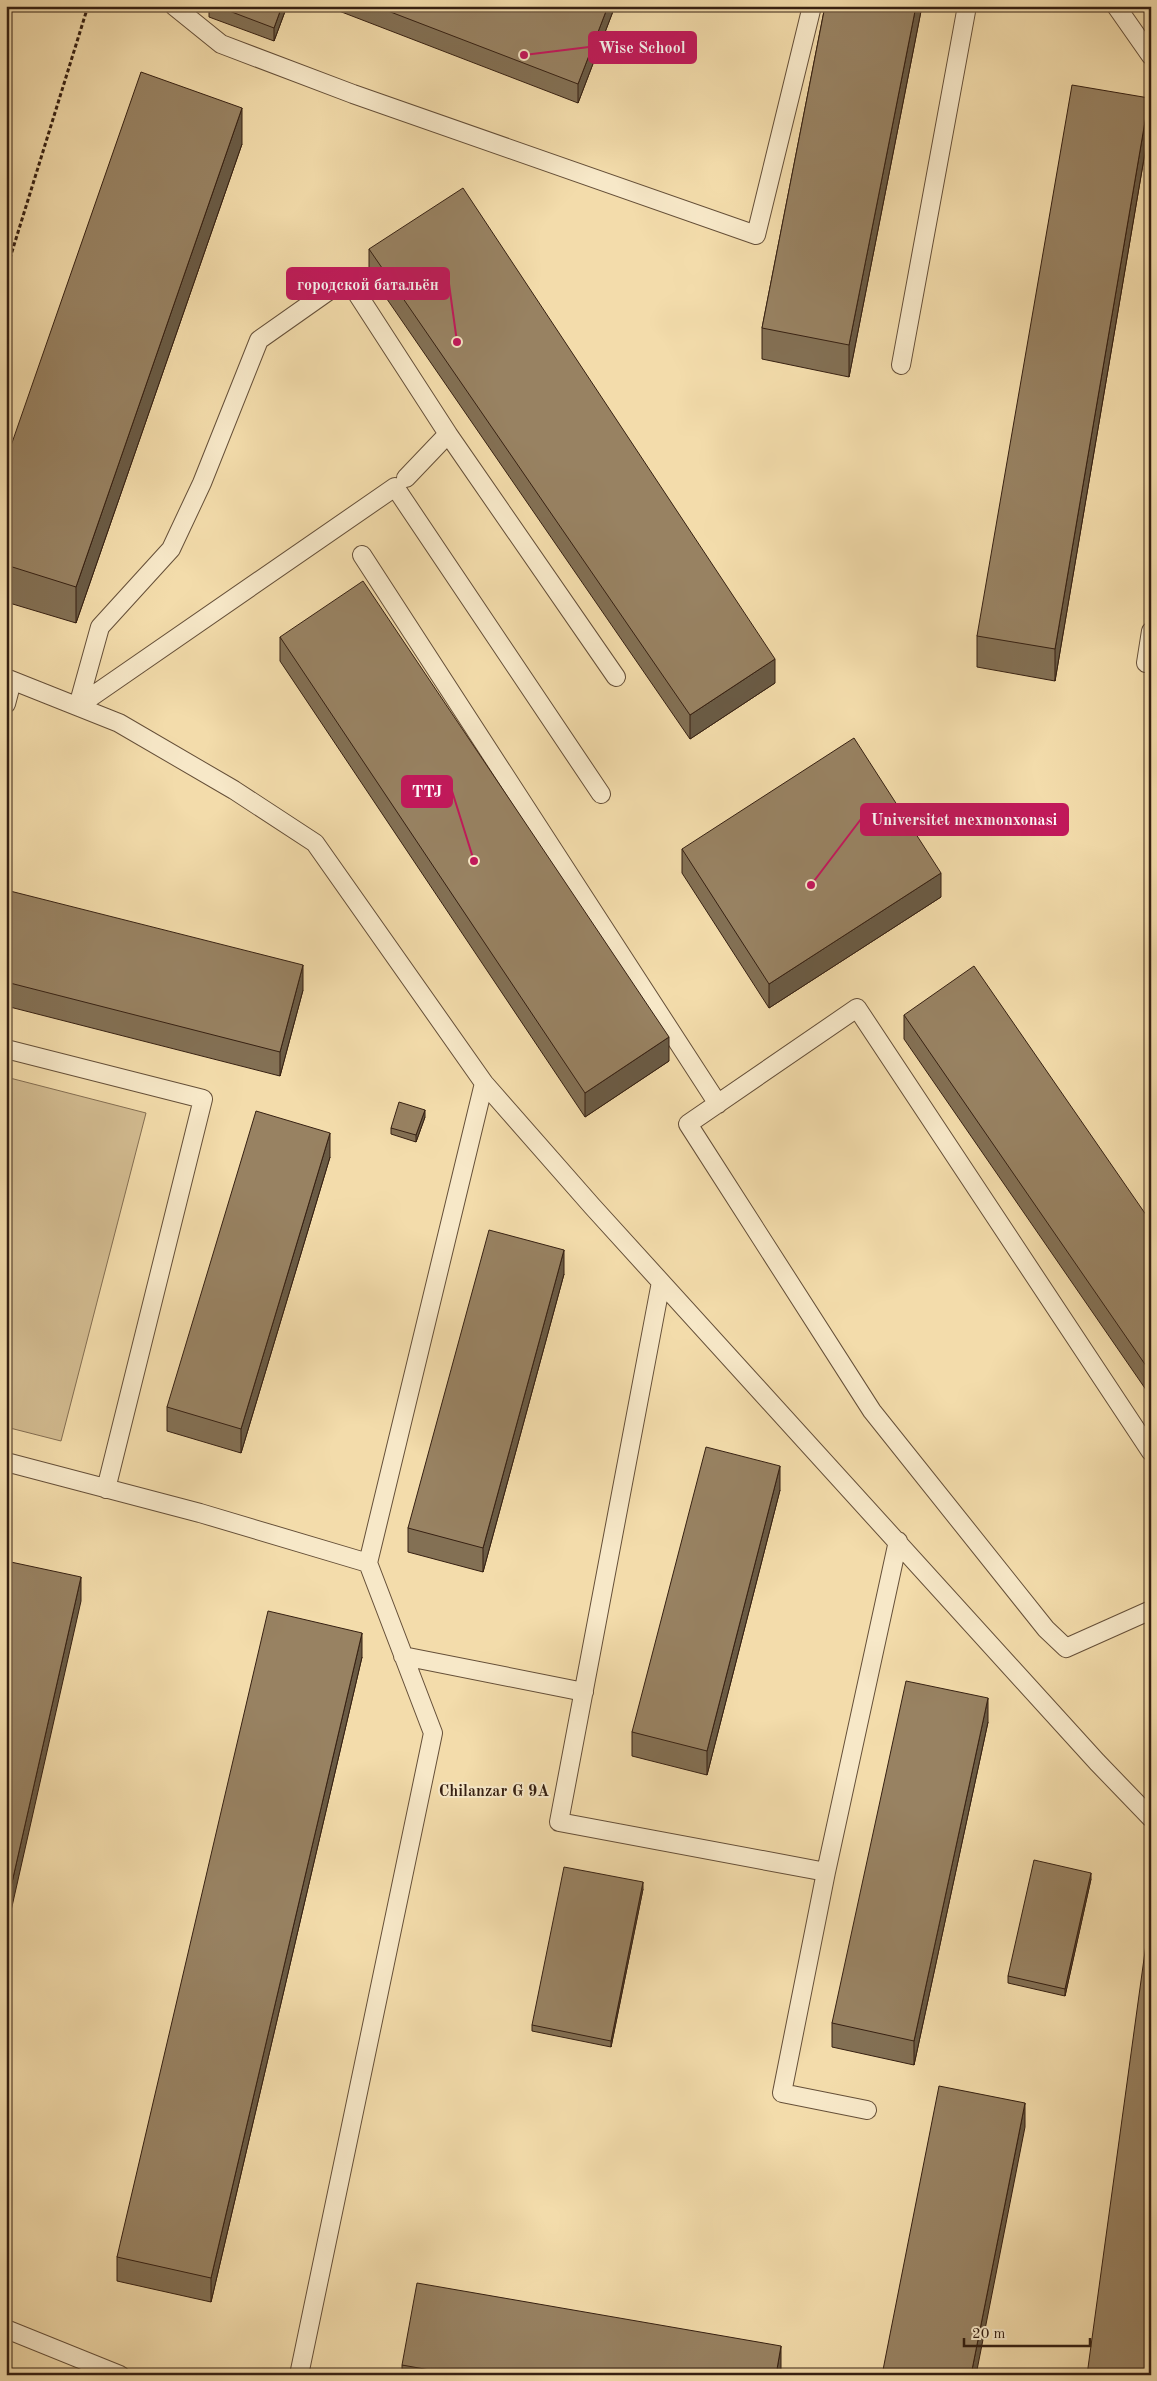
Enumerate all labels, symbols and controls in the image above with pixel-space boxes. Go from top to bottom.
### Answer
callout: Wise School [589,32,696,63]
text: Wise School [598,41,686,57]
callout: городской батальён [287,268,449,299]
text: городской батальён [297,278,439,294]
callout: TTJ [402,776,452,807]
text: TTJ [412,785,443,801]
callout: Universitet mexmonxonasi [861,804,1068,835]
text: Universitet mexmonxonasi [871,813,1058,829]
district label: Chilanzar G 9A [439,1784,549,1800]
scale bar [964,2316,1091,2348]
text: 20 m [972,2327,1006,2342]

